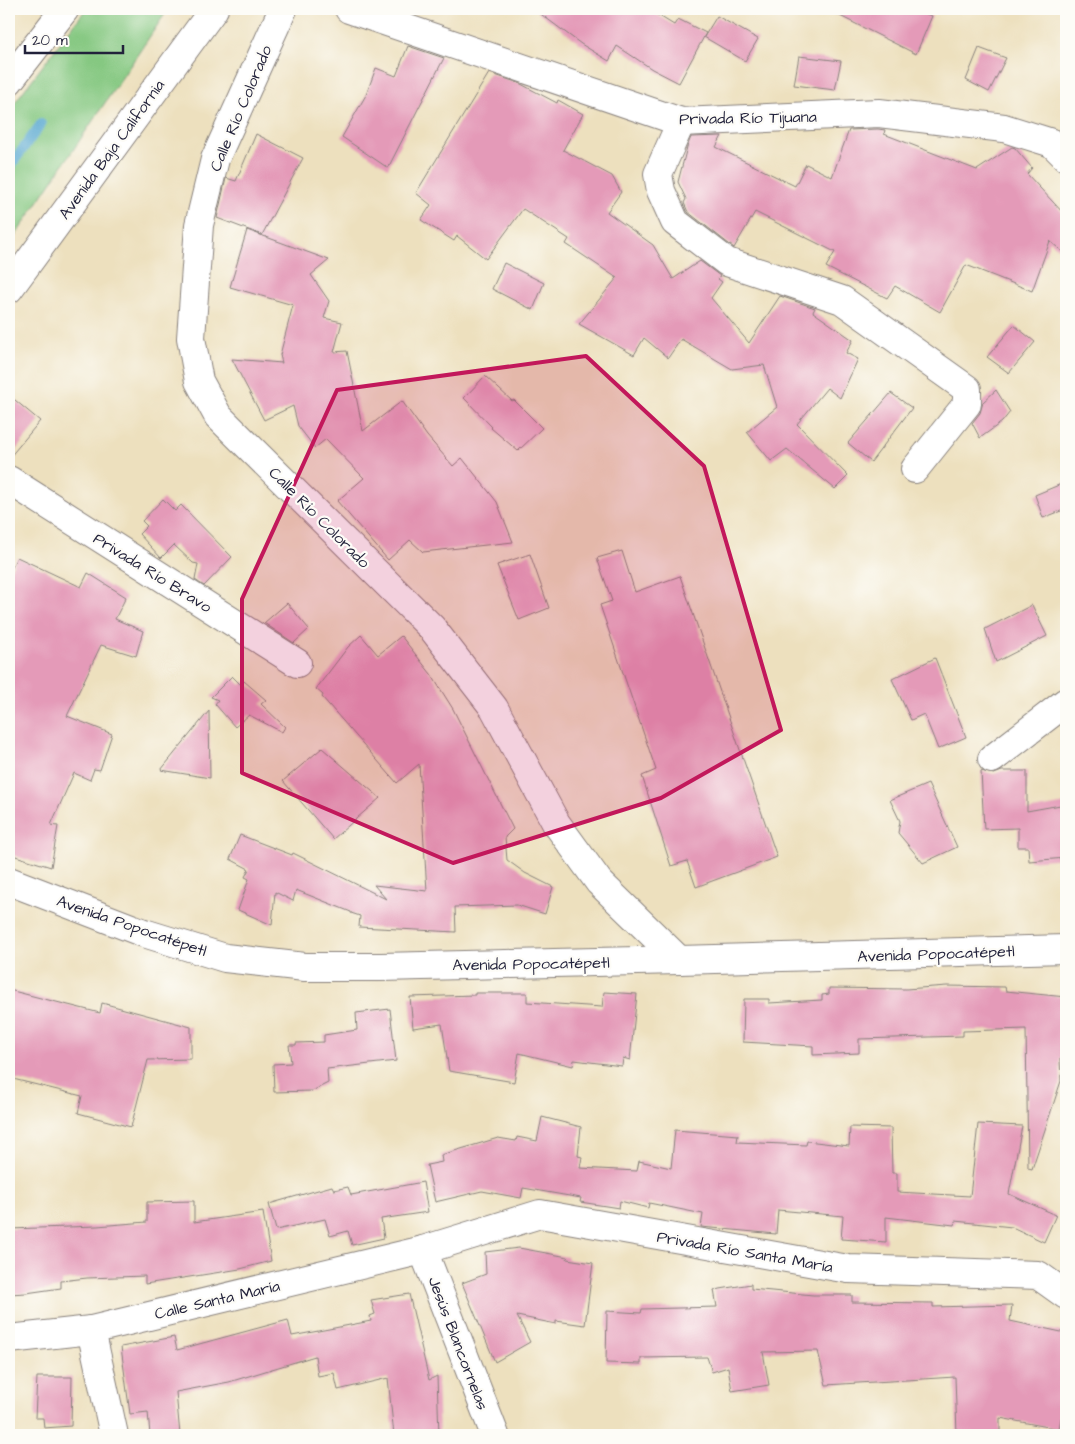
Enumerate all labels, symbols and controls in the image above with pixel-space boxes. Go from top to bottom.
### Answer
scale bar [25,22,122,54]
text: 20 m [32,30,68,51]
street label: Calle Río Colorado [204,42,277,175]
street label: Avenida Baja California [54,75,170,224]
street label: Privada Río Tijuana [679,106,817,130]
street label: Calle Río Colorado [264,462,375,573]
street label: Privada Río Bravo [89,528,216,618]
street label: Avenida Popocatépetl [54,890,210,962]
street label: Avenida Popocatépetl [857,940,1015,968]
street label: Avenida Popocatépetl [452,952,610,976]
street label: Privada Río Santa María [655,1226,834,1278]
street label: Jesús Blancornelas [423,1274,494,1413]
street label: Calle Santa María [153,1275,282,1325]

